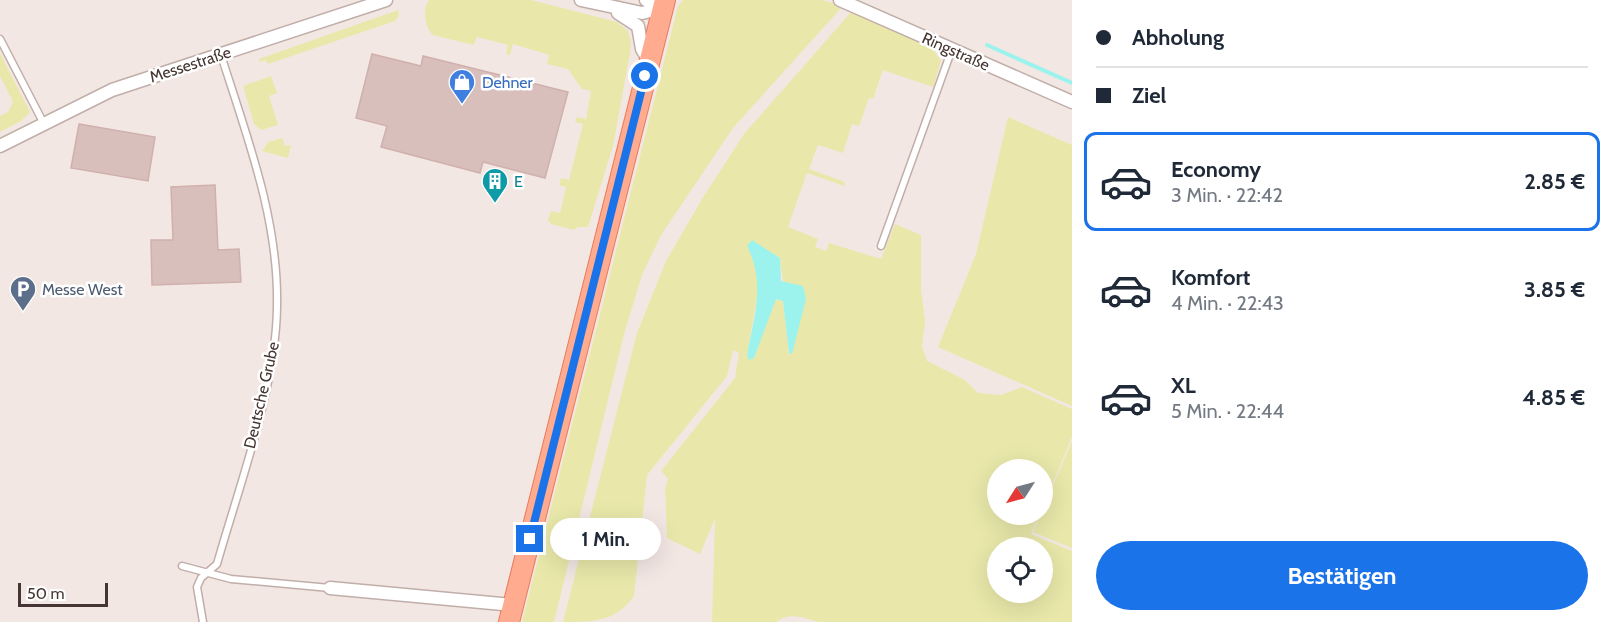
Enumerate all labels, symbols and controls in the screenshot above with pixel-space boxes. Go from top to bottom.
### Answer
text: Abholung [1132,24,1224,51]
street label: Ringstraße [919,28,992,75]
street label: Messestraße [147,42,233,87]
route start [631,62,658,89]
shop icon: Dehner [447,67,477,105]
place label: Dehner [482,73,534,92]
text: Ziel [1132,82,1166,109]
icon: car [1099,155,1153,209]
text: Economy [1171,156,1261,183]
building icon: E [480,166,510,204]
text: 2.85 € [1524,168,1585,195]
place label: E [514,172,523,191]
text: 3 Min. · 22:42 [1171,183,1283,207]
icon: car [1099,263,1153,317]
text: Komfort [1171,264,1250,291]
parking icon: Messe West [8,274,38,312]
text: 3.85 € [1524,276,1585,303]
place label: Messe West [42,280,123,299]
text: 4 Min. · 22:43 [1171,291,1284,315]
street label: Deutsche Grube [240,340,283,450]
icon: car [1099,371,1153,425]
text: XL [1171,372,1196,399]
text: 4.85 € [1522,384,1585,411]
text: 5 Min. · 22:44 [1171,399,1284,423]
north arrow [987,459,1053,525]
map controls [987,459,1053,603]
callout: 1 Min. [551,518,662,560]
route end [516,525,543,552]
text: 1 Min. [581,527,630,551]
button: locate [987,537,1053,603]
button: Bestätigen [1096,541,1588,610]
scale bar [18,580,108,608]
text: 50 m [27,584,64,603]

